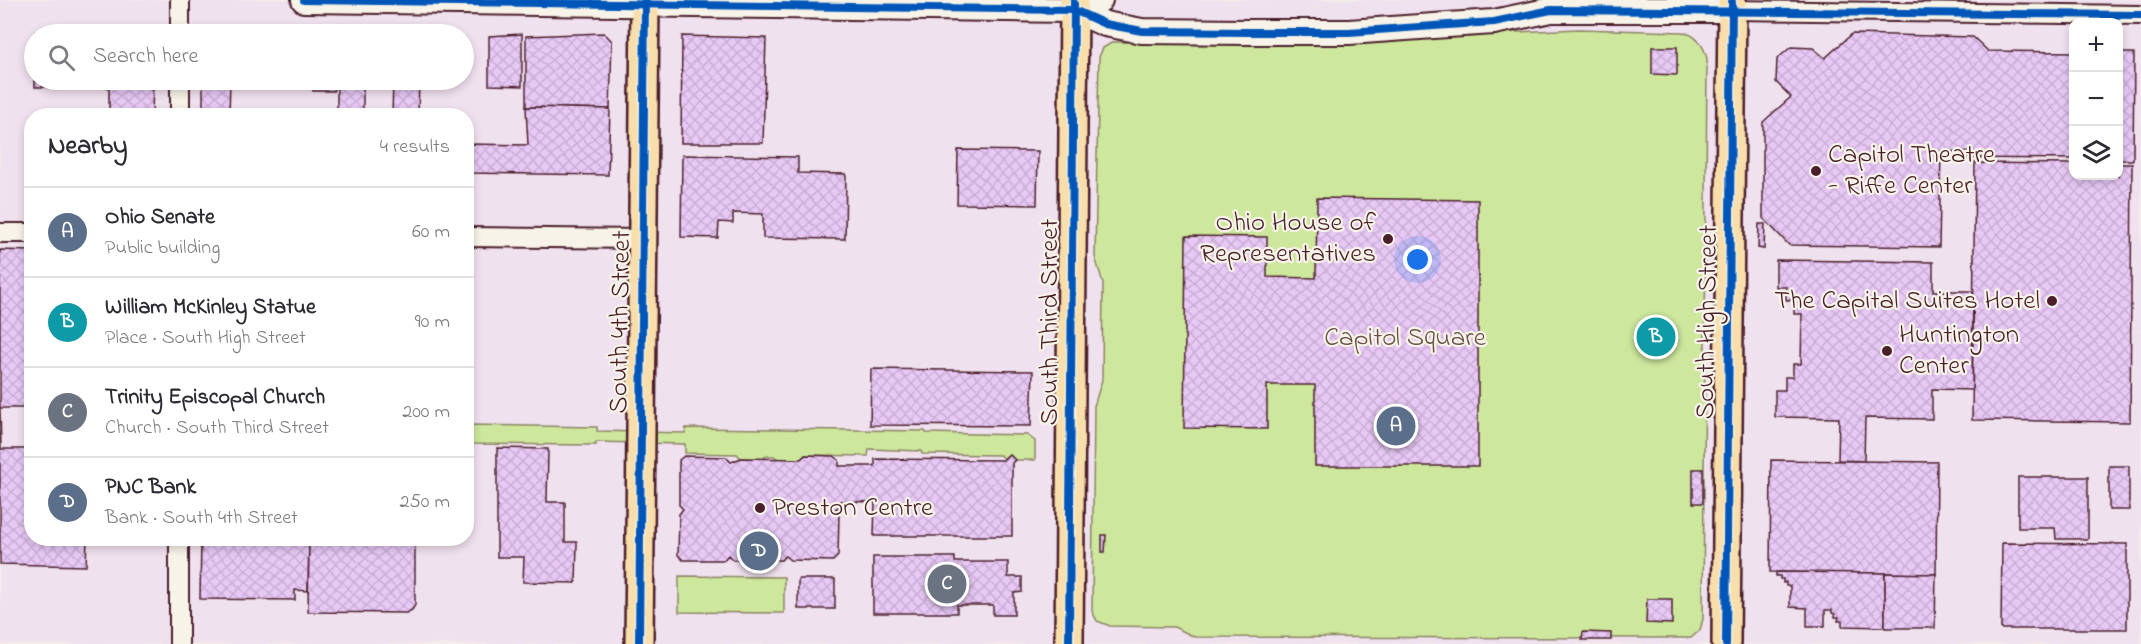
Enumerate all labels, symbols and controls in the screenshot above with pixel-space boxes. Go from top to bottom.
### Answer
map controls [2069,18,2123,180]
button: + [2069,18,2123,72]
search box [24,24,474,90]
icon: search [45,41,78,74]
text: Search here [93,41,198,73]
button: − [2069,72,2123,126]
button: layers [2069,126,2123,180]
text: Nearby [48,128,127,166]
text: 4 results [380,133,450,162]
place label: Capitol Theatre - Riffe Center [1828,136,1996,206]
marker: Capitol Theatre - Riffe Center [1809,164,1823,178]
text: Ohio Senate [105,202,215,234]
place label: Ohio House of Representatives [1200,204,1376,274]
text: A [61,218,74,247]
text: 60 m [412,218,450,247]
street label: South Third Street [1031,219,1070,425]
street label: South High Street [1687,224,1729,420]
street label: South 4th Street [600,230,642,414]
marker: Ohio House of Representatives [1381,232,1395,246]
text: Public building [105,234,220,263]
your location [1403,245,1432,274]
place label: The Capital Suites Hotel [1774,282,2040,321]
text: William McKinley Statue [105,292,316,324]
marker: The Capital Suites Hotel [2045,294,2059,308]
text: B [61,308,74,337]
text: 90 m [415,308,450,337]
pin: B [1636,314,1676,360]
place label: Huntington Center [1899,316,2019,386]
park label: Capitol Square [1324,319,1487,358]
text: Place · South High Street [105,324,306,353]
marker: Huntington Center [1880,344,1894,358]
text: Trinity Episcopal Church [105,382,325,414]
text: C [62,398,73,427]
text: 200 m [402,398,450,427]
pin: A [1376,404,1416,448]
text: Church · South Third Street [105,414,329,443]
text: PNC Bank [105,472,196,504]
text: D [60,488,75,517]
text: 250 m [399,488,450,517]
place label: Preston Centre [772,489,934,528]
marker: Preston Centre [753,501,767,515]
text: Bank · South 4th Street [105,504,298,533]
pin: D [740,528,778,574]
pin: C [928,562,966,606]

